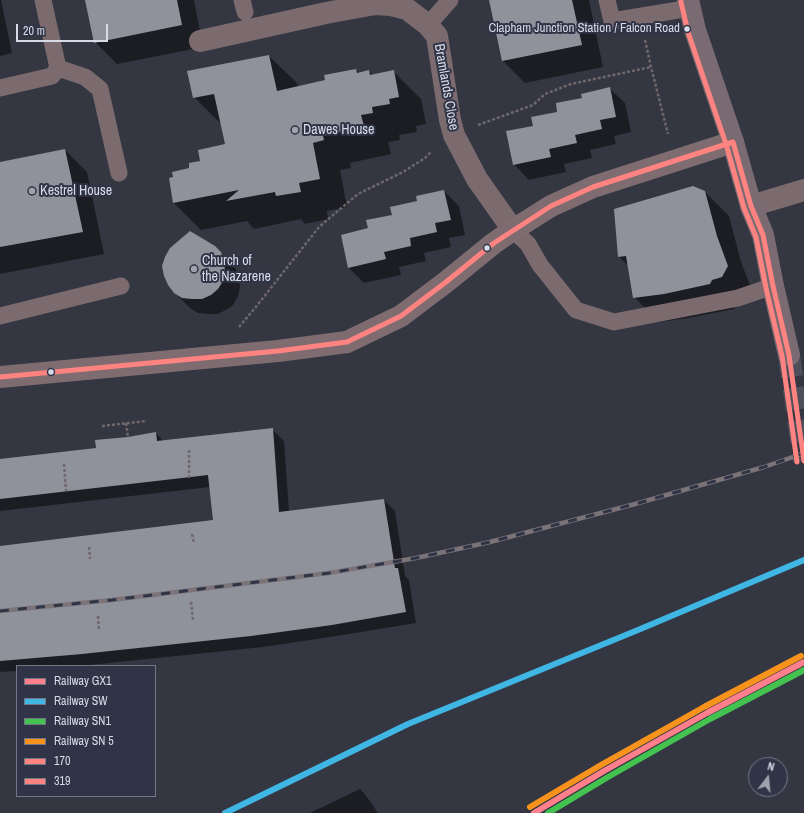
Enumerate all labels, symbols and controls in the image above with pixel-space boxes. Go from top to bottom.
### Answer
scale bar [18,16,110,42]
place label: Clapham Junction Station / Falcon Road [489,21,680,37]
text: 20 m [23,23,45,39]
marker: Clapham Junction Station / Falcon Road [682,24,692,34]
street label: Bramlands Close [430,43,462,131]
place label: Dawes House [303,122,374,138]
marker: Dawes House [290,125,300,135]
place label: Kestrel House [40,183,112,199]
marker: Kestrel House [27,186,37,196]
unlabelled marker [482,243,492,253]
place label: Church of the Nazarene [202,253,271,286]
marker: Church of the Nazarene [189,264,199,274]
unlabelled marker [46,367,56,377]
legend [16,665,156,797]
text: Railway GX1 [54,673,111,689]
text: Railway SW [54,693,108,709]
text: Railway SN1 [54,713,111,729]
text: Railway SN 5 [54,733,114,749]
text: 170 [54,753,70,769]
north arrow [748,757,788,797]
text: N [766,759,776,774]
text: 319 [54,773,70,789]

